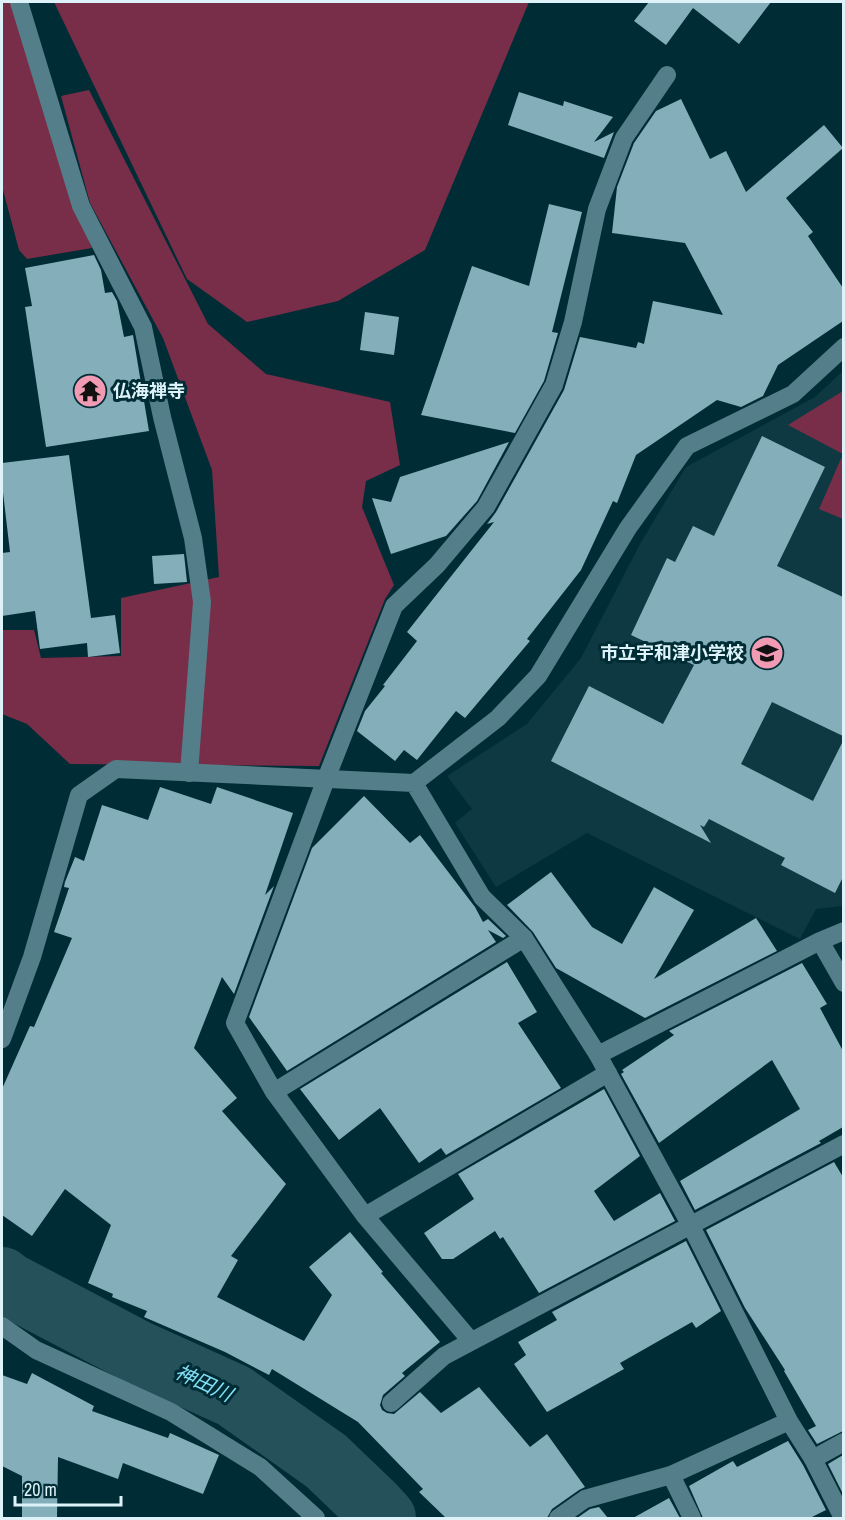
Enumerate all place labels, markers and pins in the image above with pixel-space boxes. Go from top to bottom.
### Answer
temple icon: 仏海禅寺 [72,373,108,409]
place label: 仏海禅寺 [113,378,185,403]
school or university icon: 市立宇和津小学校 [749,635,785,671]
place label: 市立宇和津小学校 [600,640,744,665]

